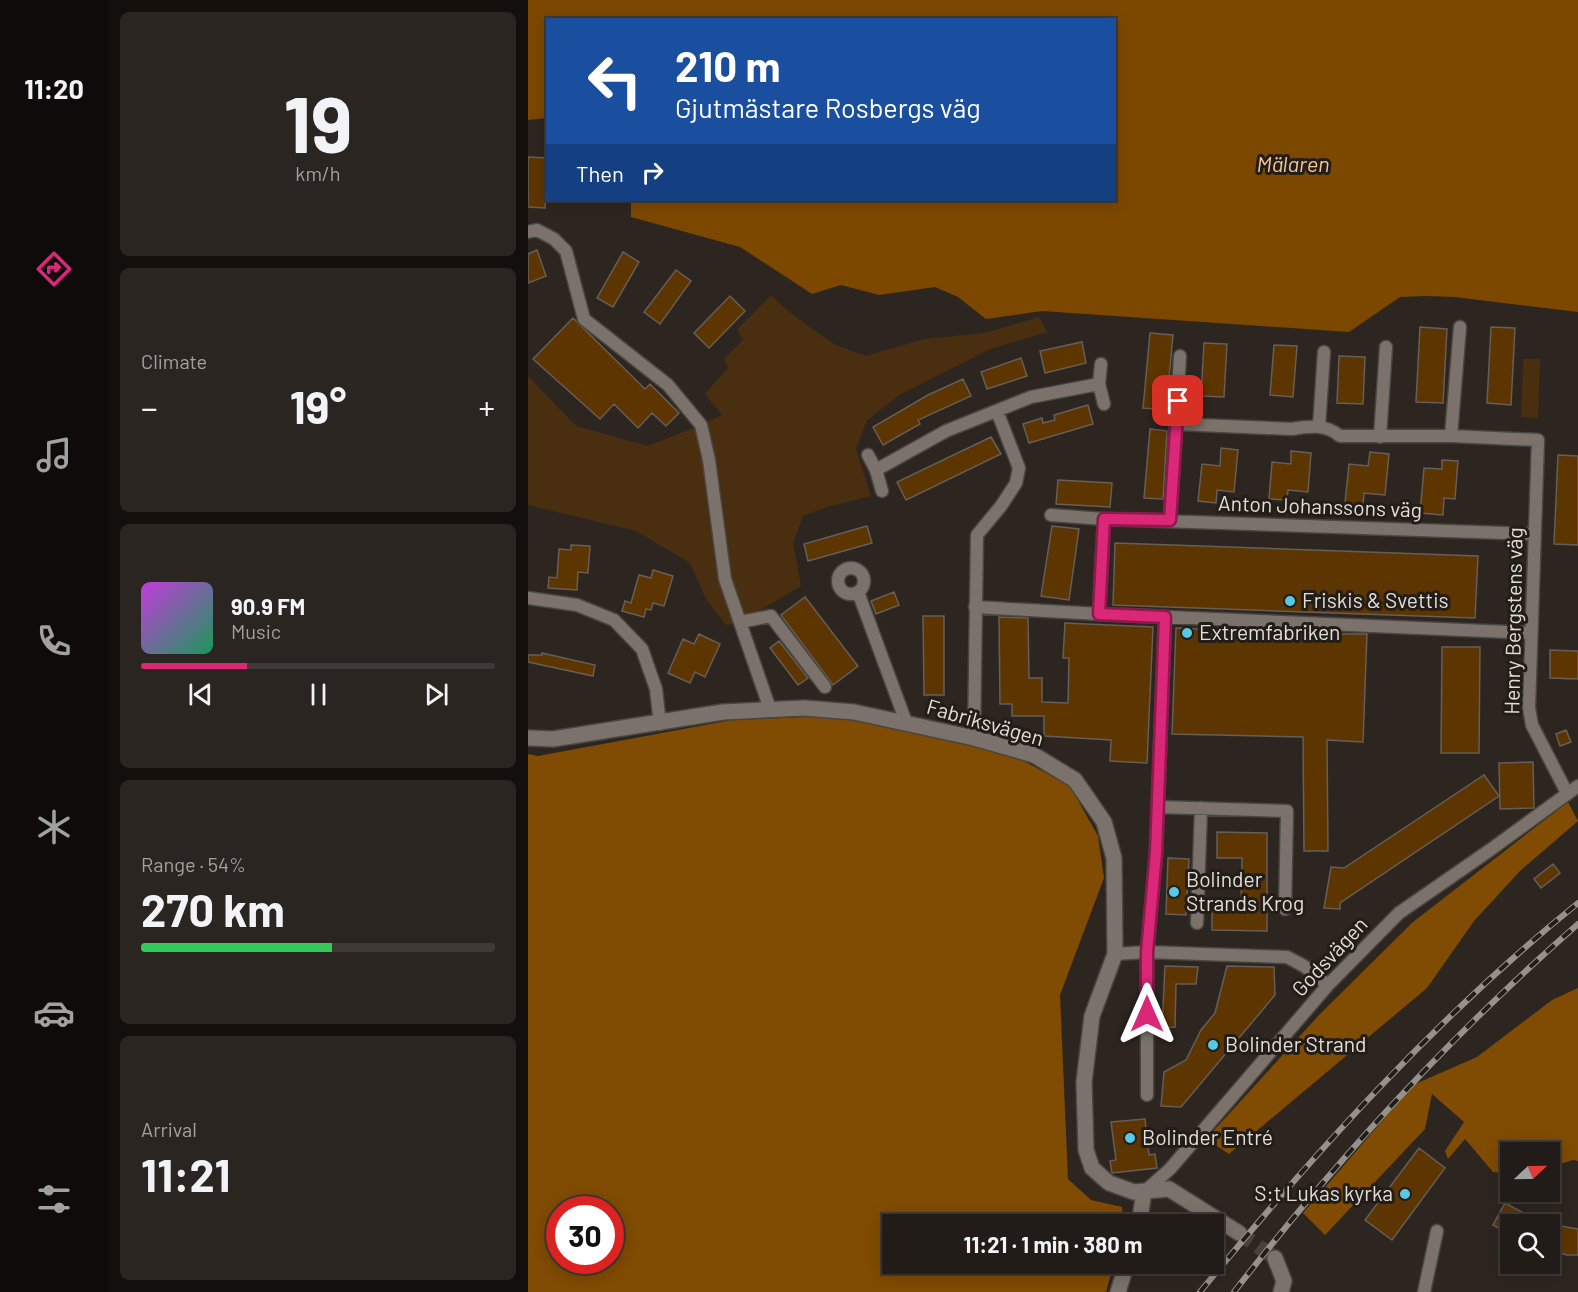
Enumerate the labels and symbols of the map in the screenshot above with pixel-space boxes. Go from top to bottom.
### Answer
water label: Mälaren [1256,150,1330,176]
pin [1152,375,1203,426]
street label: Anton Johanssons väg [1218,489,1422,522]
street label: Henry Bergstens väg [1498,527,1527,715]
place label: Friskis & Svettis [1302,587,1449,612]
marker: Friskis & Svettis [1283,594,1297,608]
place label: Extremfabriken [1199,619,1340,644]
marker: Extremfabriken [1180,626,1194,640]
street label: Fabriksvägen [924,693,1047,750]
place label: Bolinder Strands Krog [1186,866,1304,915]
marker: Bolinder Strands Krog [1167,885,1181,899]
street label: Godsvägen [1286,911,1372,1001]
position arrow [1115,982,1179,1046]
place label: Bolinder Strand [1225,1031,1366,1056]
marker: Bolinder Strand [1206,1038,1220,1052]
place label: Bolinder Entré [1142,1124,1273,1149]
marker: Bolinder Entré [1123,1131,1137,1145]
north arrow [1500,1142,1560,1202]
place label: S:t Lukas kyrka [1254,1180,1393,1205]
marker: S:t Lukas kyrka [1398,1187,1412,1201]
speed limit sign: 30 [546,1196,624,1274]

